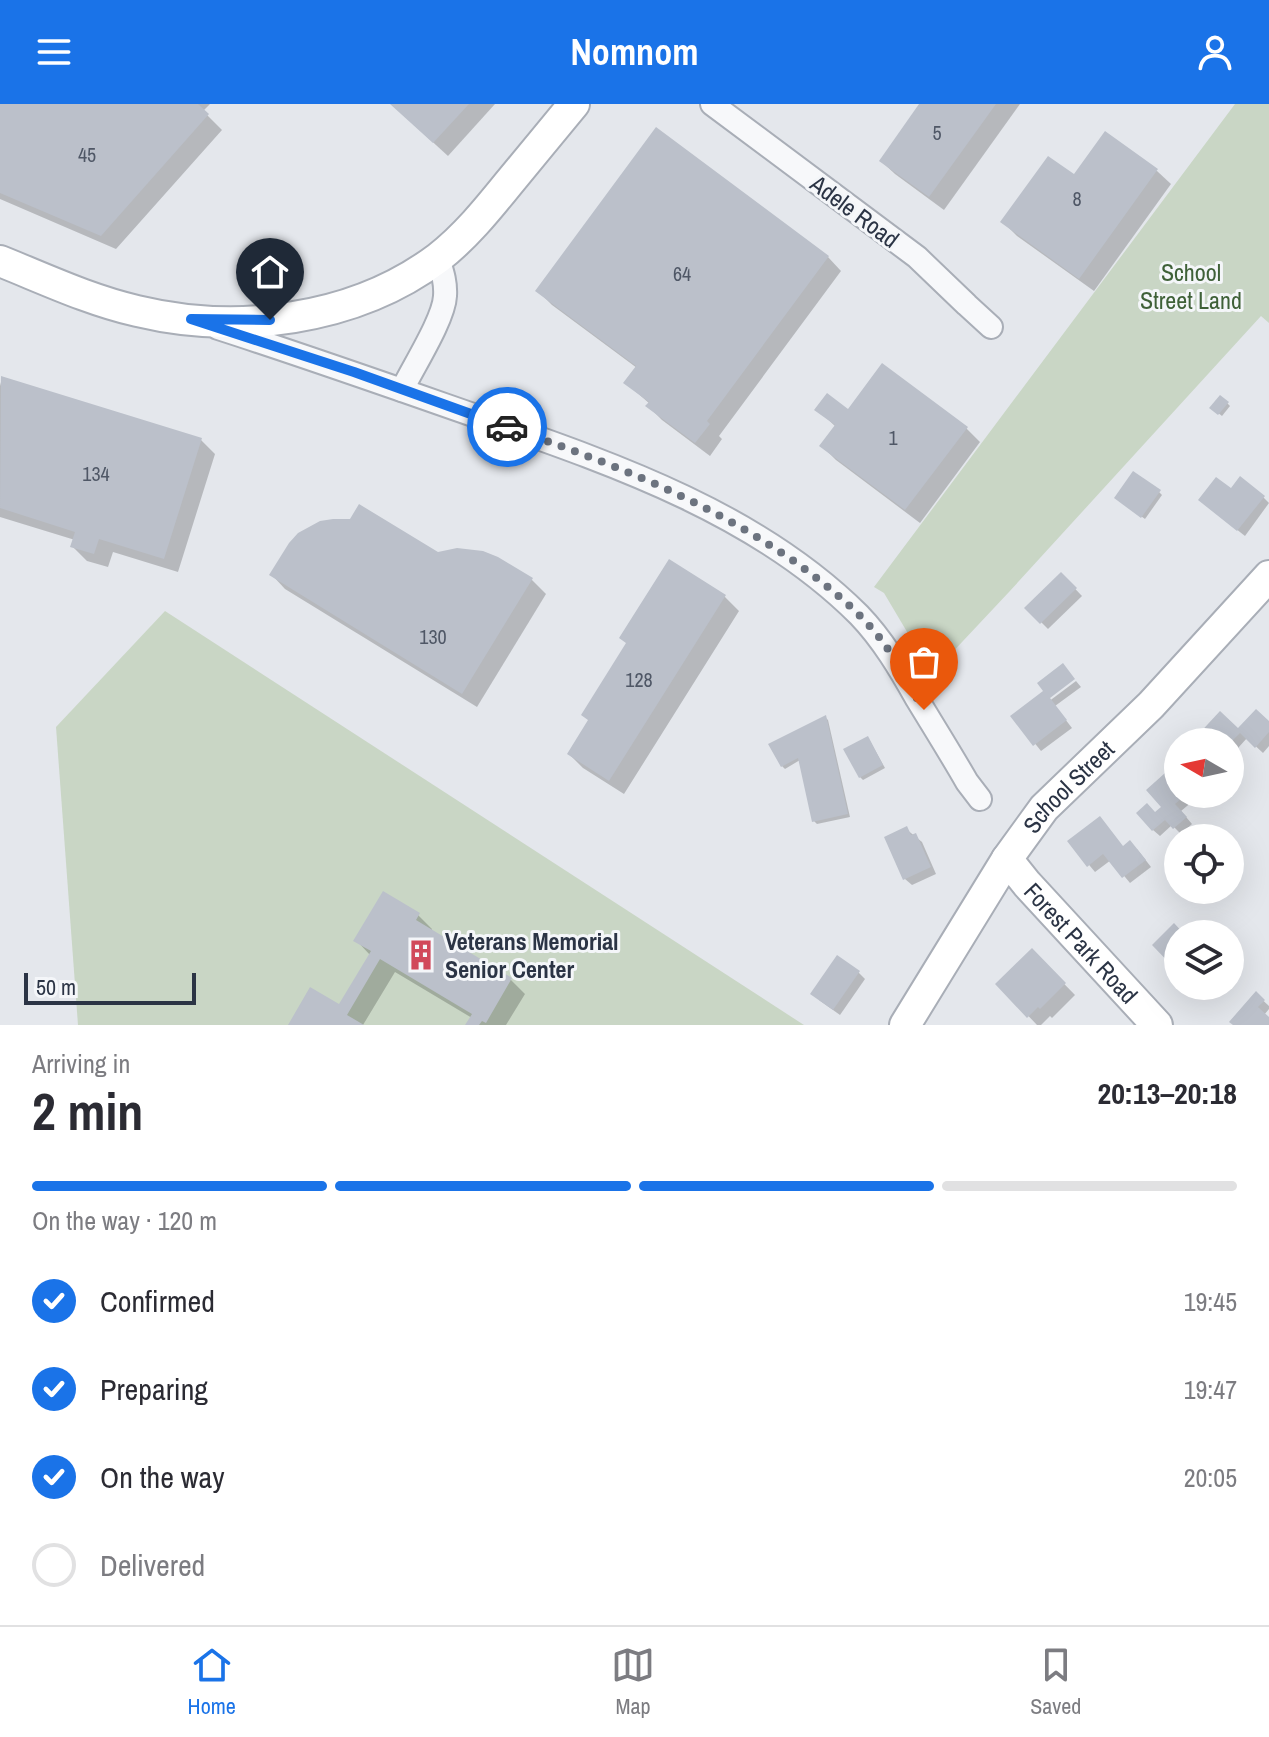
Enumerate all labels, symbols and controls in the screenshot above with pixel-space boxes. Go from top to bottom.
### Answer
text: Nomnom [571,28,698,76]
icon: menu [32,30,76,74]
icon: person [1193,30,1237,74]
house number: 5 [932,119,942,146]
house number: 45 [78,141,96,168]
street label: Adele Road [804,167,906,255]
house number: 8 [1072,185,1082,212]
pin [236,238,304,320]
icon: home [248,250,292,294]
park label: School Street Land [1140,256,1242,316]
house number: 64 [673,260,691,287]
courier [467,387,547,467]
icon: car [485,405,529,449]
house number: 1 [888,424,898,451]
house number: 134 [82,460,110,487]
house number: 130 [419,623,447,650]
pin [890,628,958,710]
icon: bag [902,640,946,684]
house number: 128 [625,666,653,693]
north arrow [1164,728,1244,808]
map controls [1164,728,1244,1000]
street label: School Street [1015,733,1121,839]
button: locate [1164,824,1244,904]
street label: Forest Park Road [1017,876,1145,1010]
button: layers [1164,920,1244,1000]
place label: Veterans Memorial Senior Center [445,925,619,985]
building icon: Veterans Memorial Senior Center [404,938,438,972]
scale bar [24,969,196,1005]
text: 50 m [36,972,76,1002]
text: Arriving in [32,1046,130,1081]
text: 20:13–20:18 [1098,1073,1237,1113]
text: 2 min [32,1076,143,1146]
text: On the way · 120 m [32,1203,217,1238]
icon: check [32,1279,76,1323]
text: Confirmed [100,1281,215,1321]
text: 19:45 [1184,1284,1237,1319]
icon: check [32,1367,76,1411]
text: Preparing [100,1369,208,1409]
text: 19:47 [1184,1372,1237,1407]
icon: check [32,1455,76,1499]
text: On the way [100,1457,224,1497]
text: 20:05 [1184,1460,1237,1495]
text: Delivered [100,1545,205,1585]
tab: Home [188,1643,236,1721]
tab: Map [611,1643,655,1721]
tab: Saved [1030,1643,1081,1721]

